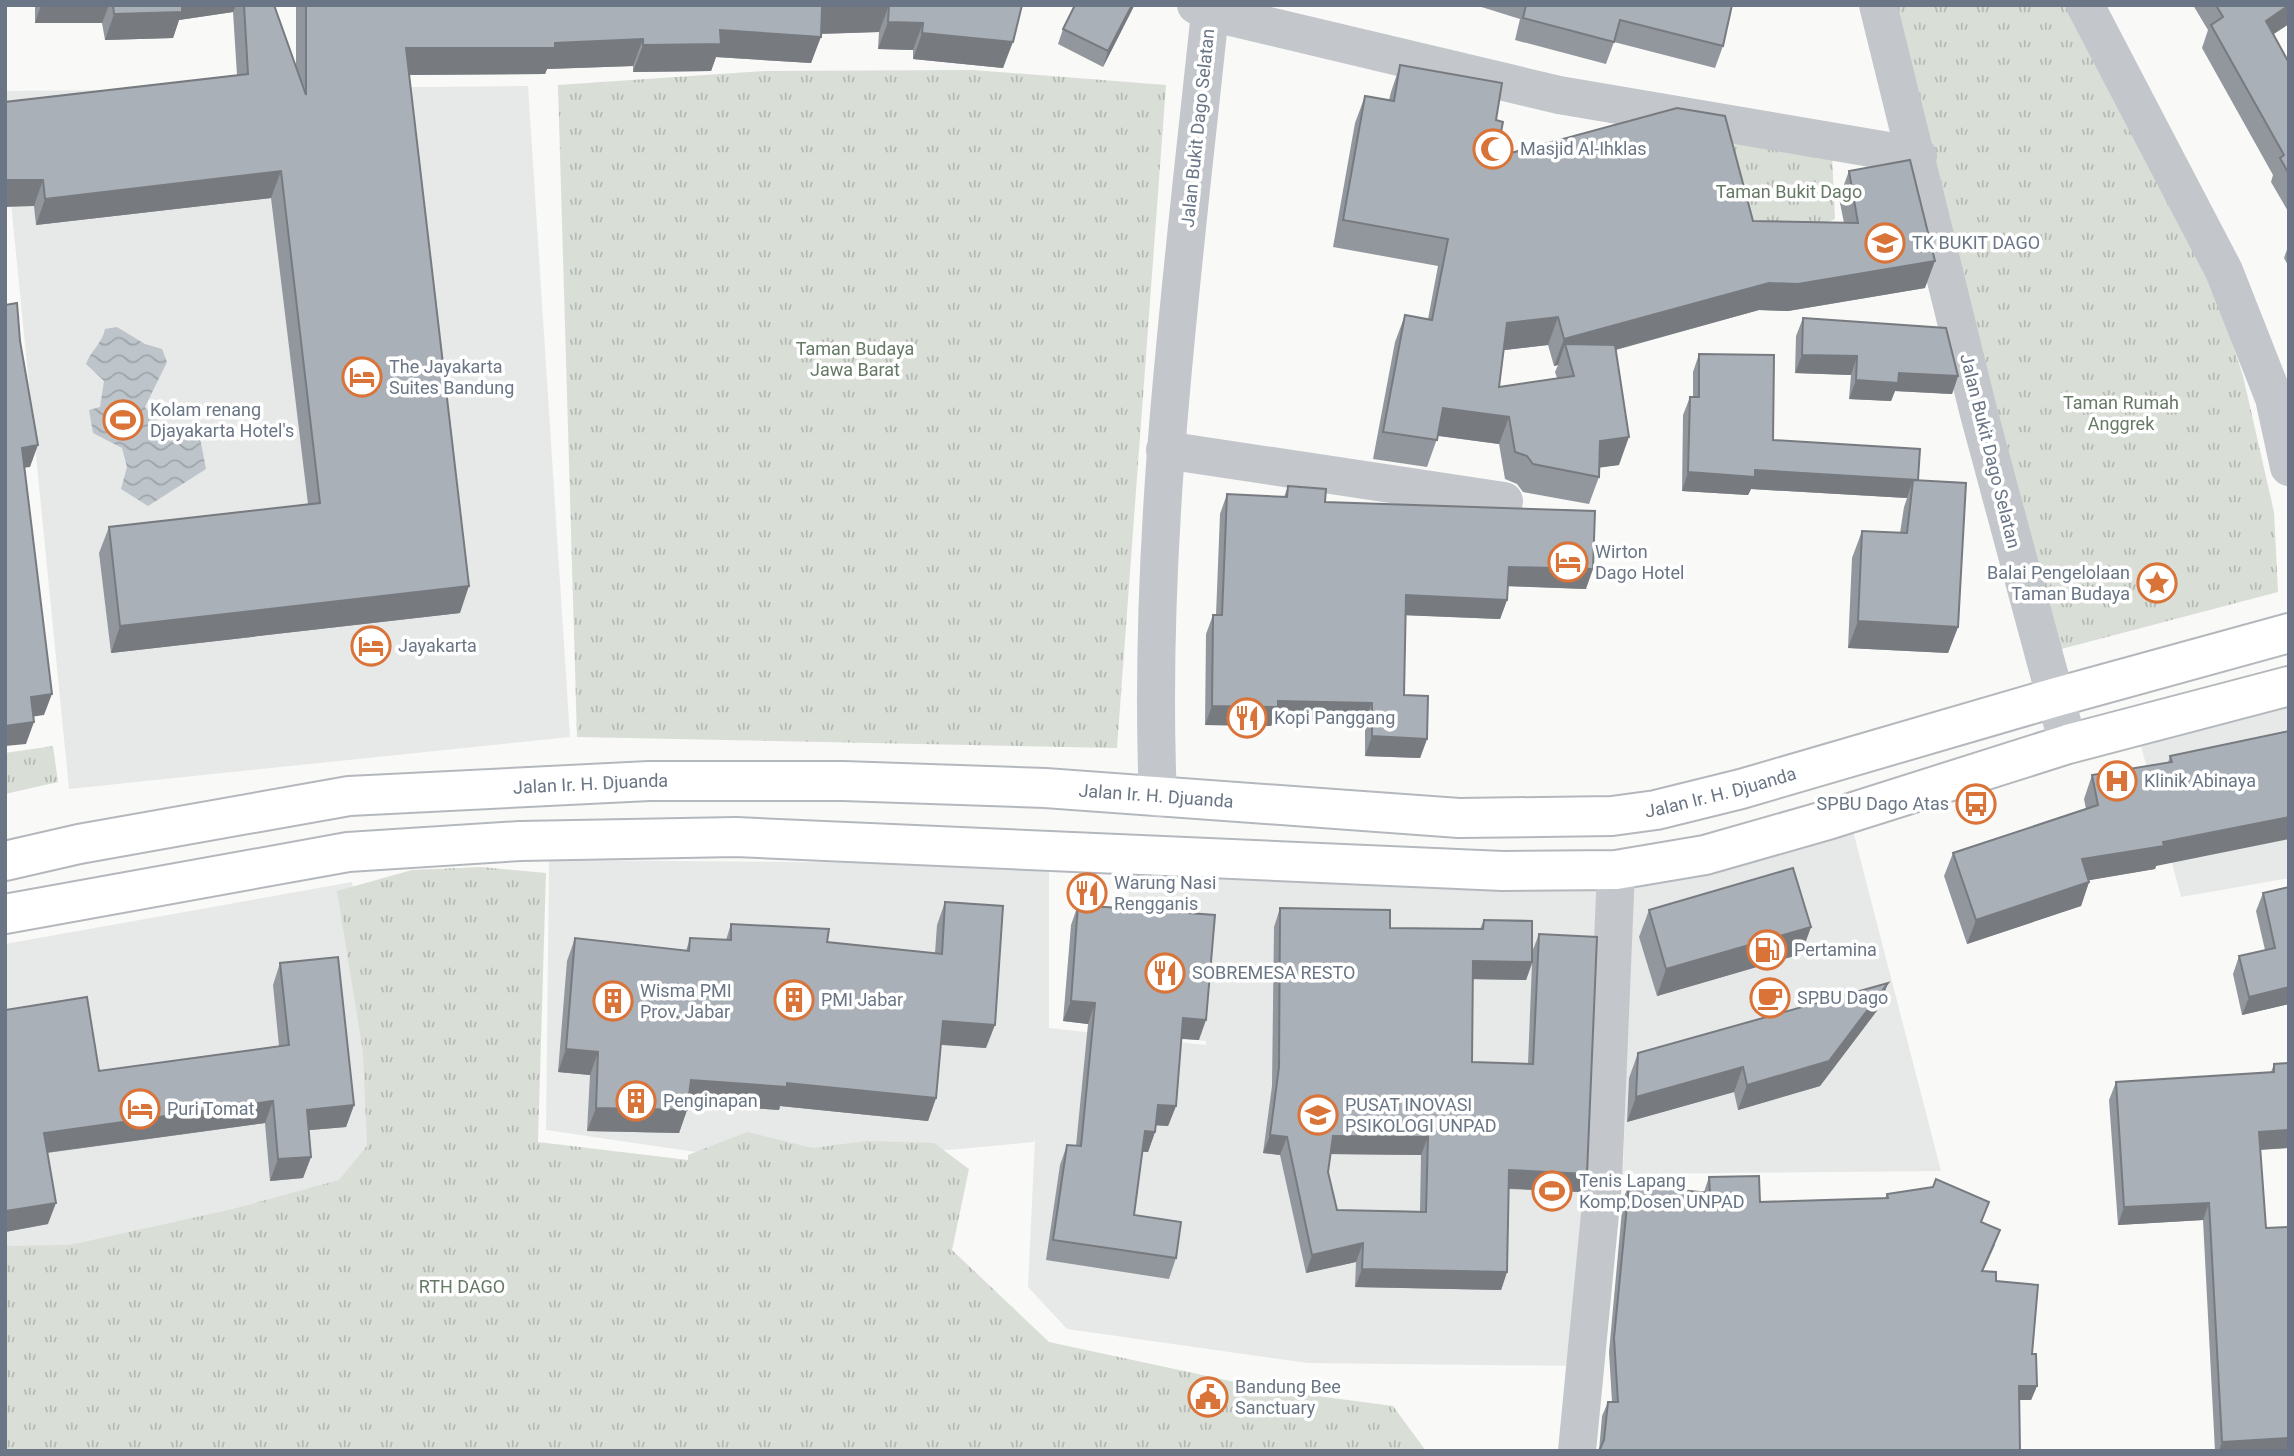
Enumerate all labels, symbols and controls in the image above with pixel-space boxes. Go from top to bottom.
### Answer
street label: Jalan Bukit Dago Selatan [1177,28,1218,228]
mosque icon: Masjid Al-Ihklas [1472,128,1514,170]
place label: Masjid Al-Ihklas [1520,138,1647,159]
park label: Taman Bukit Dago [1716,181,1862,202]
school or university icon: TK BUKIT DAGO [1864,222,1906,264]
place label: TK BUKIT DAGO [1912,232,2040,253]
park label: Taman Budaya Jawa Barat [796,338,914,380]
street label: Jalan Bukit Dago Selatan [1956,351,2025,550]
hotel icon: The Jayakarta Suites Bandung [341,356,383,398]
place label: The Jayakarta Suites Bandung [389,356,514,398]
park label: Taman Rumah Anggrek [2063,392,2179,434]
sports icon: Kolam renang Djayakarta Hotel's [102,399,144,441]
place label: Kolam renang Djayakarta Hotel's [150,399,294,441]
hotel icon: Wirton Dago Hotel [1547,541,1589,583]
place label: Wirton Dago Hotel [1595,541,1684,583]
place label: Balai Pengelolaan Taman Budaya [1987,562,2130,604]
place icon: Balai Pengelolaan Taman Budaya [2136,562,2178,604]
hotel icon: Jayakarta [350,625,392,667]
place label: Jayakarta [398,635,477,656]
restaurant icon: Kopi Panggang [1226,697,1268,739]
place label: Kopi Panggang [1274,707,1395,728]
hospital icon: Klinik Abinaya [2096,760,2138,802]
street label: Jalan Ir. H. Djuanda [1644,762,1798,821]
street label: Jalan Ir. H. Djuanda [512,770,668,798]
place label: Klinik Abinaya [2144,770,2256,791]
street label: Jalan Ir. H. Djuanda [1078,779,1234,812]
bus stop icon: SPBU Dago Atas [1955,783,1997,825]
place label: SPBU Dago Atas [1817,793,1949,814]
restaurant icon: Warung Nasi Rengganis [1066,872,1108,914]
place label: Warung Nasi Rengganis [1114,872,1216,914]
fuel station icon: Pertamina [1746,929,1788,971]
place label: Pertamina [1794,939,1877,960]
restaurant icon: SOBREMESA RESTO [1144,952,1186,994]
place label: SOBREMESA RESTO [1192,962,1355,983]
cafe icon: SPBU Dago [1749,977,1791,1019]
building icon: PMI Jabar [773,979,815,1021]
building icon: Wisma PMI Prov. Jabar [592,980,634,1022]
place label: Wisma PMI Prov. Jabar [640,980,732,1022]
place label: SPBU Dago [1797,987,1888,1008]
place label: PMI Jabar [821,989,903,1010]
building icon: Penginapan [615,1080,657,1122]
hotel icon: Puri Tomat [119,1088,161,1130]
place label: Penginapan [663,1090,758,1111]
school or university icon: PUSAT INOVASI PSIKOLOGI UNPAD [1297,1094,1339,1136]
place label: PUSAT INOVASI PSIKOLOGI UNPAD [1345,1094,1497,1136]
place label: Puri Tomat [167,1098,255,1119]
sports icon: Tenis Lapang Komp.Dosen UNPAD [1531,1170,1573,1212]
place label: Tenis Lapang Komp.Dosen UNPAD [1579,1170,1745,1212]
park label: RTH DAGO [419,1276,505,1297]
public building icon: Bandung Bee Sanctuary [1187,1376,1229,1418]
place label: Bandung Bee Sanctuary [1235,1376,1341,1418]

